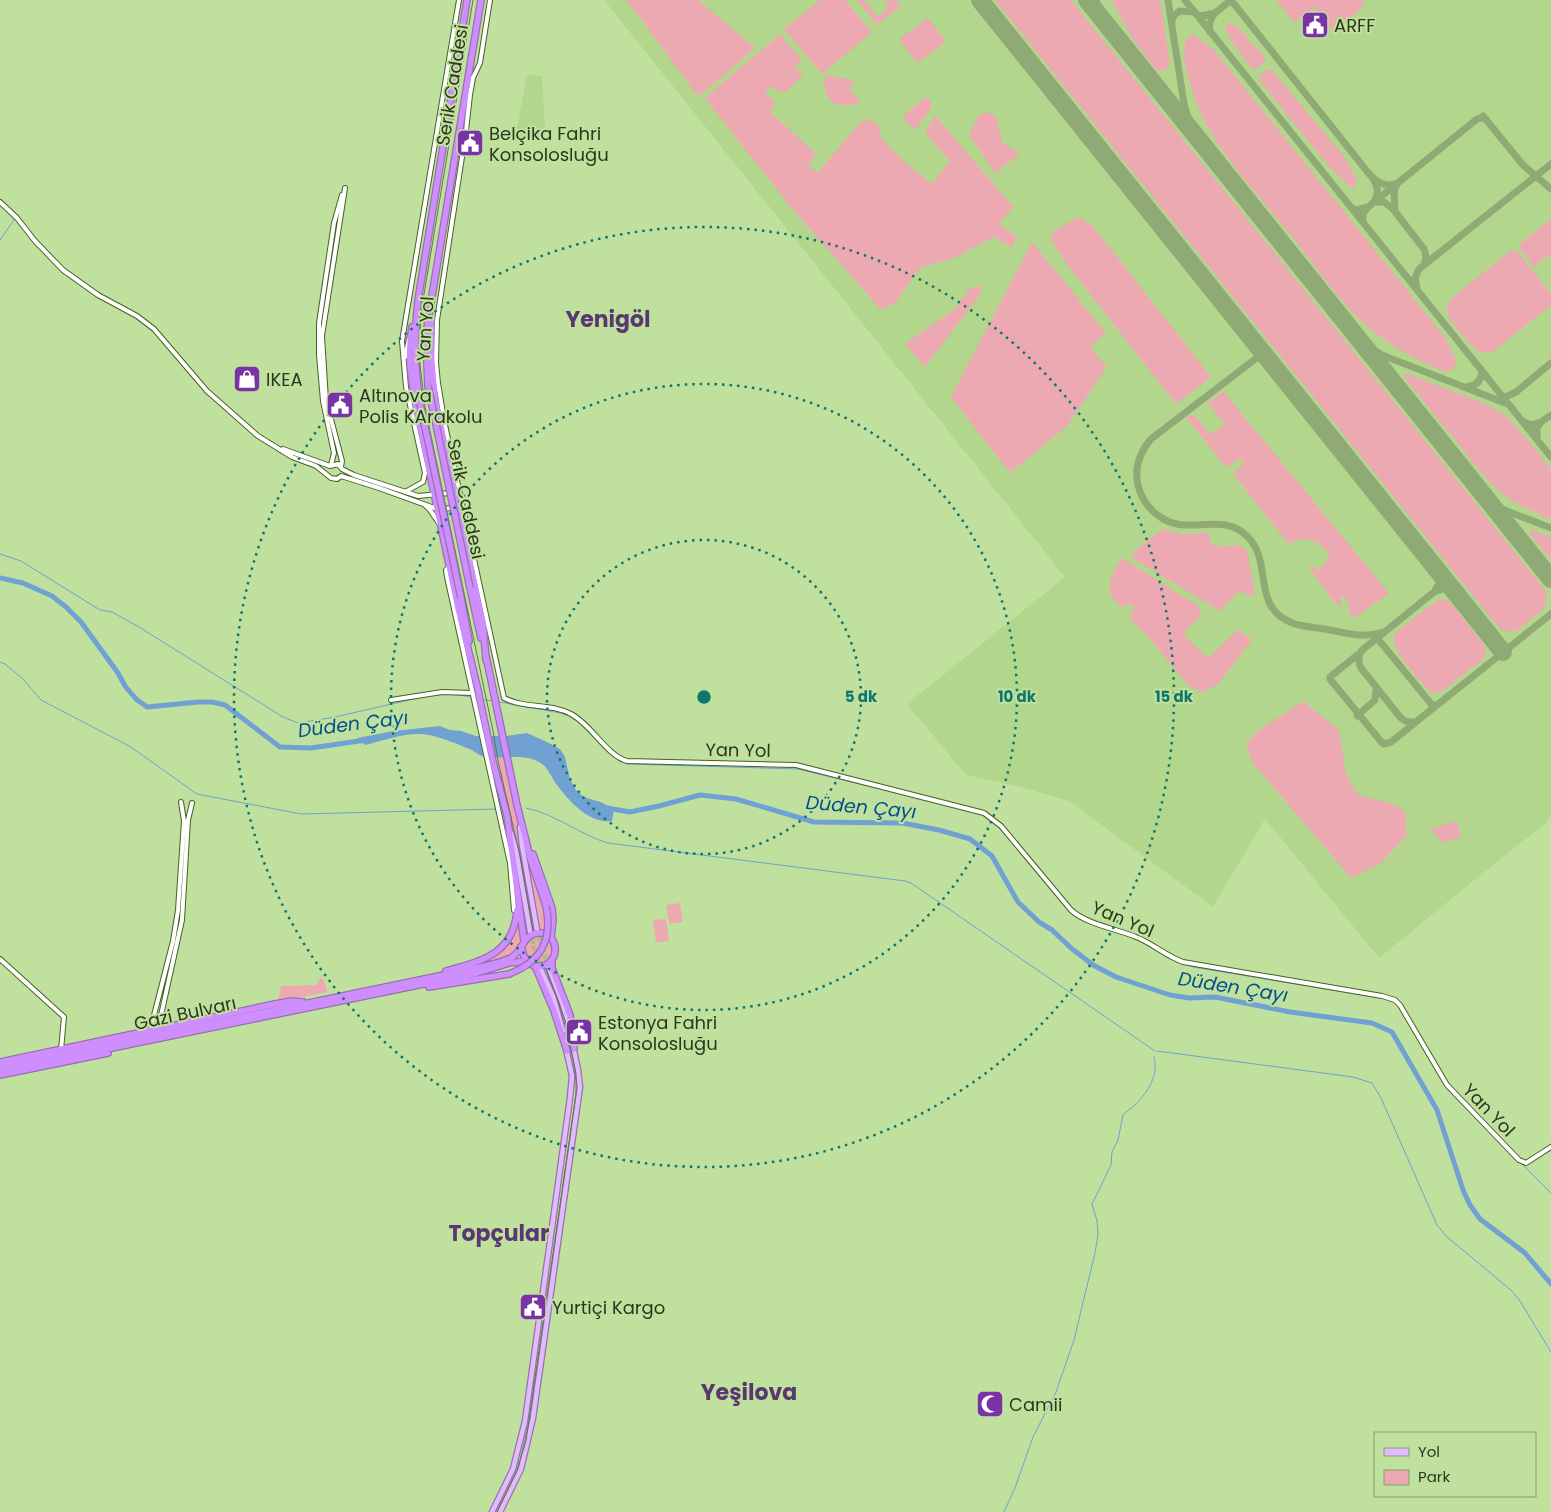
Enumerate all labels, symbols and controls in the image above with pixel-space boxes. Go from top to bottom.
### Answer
public building icon: ARFF [1300,10,1330,40]
place label: ARFF [1334,13,1375,38]
street label: Serik Caddesi [430,23,474,147]
place label: Belçika Fahri Konsolosluğu [489,121,609,167]
public building icon: Belçika Fahri Konsolosluğu [455,128,485,158]
street label: Yan Yol [410,295,440,363]
district label: Yenigöl [565,304,651,335]
shop icon: IKEA [232,364,262,394]
place label: IKEA [266,367,303,392]
place label: Altınova Polis KArakolu [359,383,483,429]
public building icon: Altınova Polis KArakolu [325,390,355,420]
street label: Serik Caddesi [441,437,491,561]
text: 5 dk [845,686,878,707]
text: 10 dk [998,686,1037,707]
text: 15 dk [1155,686,1194,707]
centre of rings [695,688,713,706]
water label: Düden Çayı [296,704,410,744]
street label: Yan Yol [705,737,771,763]
water label: Düden Çayı [805,789,918,825]
street label: Yan Yol [1088,895,1158,943]
water label: Düden Çayı [1176,965,1290,1009]
street label: Gazi Bulvarı [132,990,238,1036]
place label: Estonya Fahri Konsolosluğu [598,1010,718,1056]
public building icon: Estonya Fahri Konsolosluğu [564,1017,594,1047]
street label: Yan Yol [1457,1078,1521,1142]
district label: Topçular [449,1218,549,1249]
public building icon: Yurtiçi Kargo [518,1292,548,1322]
place label: Yurtiçi Kargo [552,1295,665,1320]
district label: Yeşilova [701,1377,797,1408]
mosque icon: Camii [975,1389,1005,1419]
place label: Camii [1009,1392,1062,1417]
legend [1374,1432,1536,1497]
text: Yol [1418,1441,1440,1462]
text: Park [1418,1466,1450,1487]

